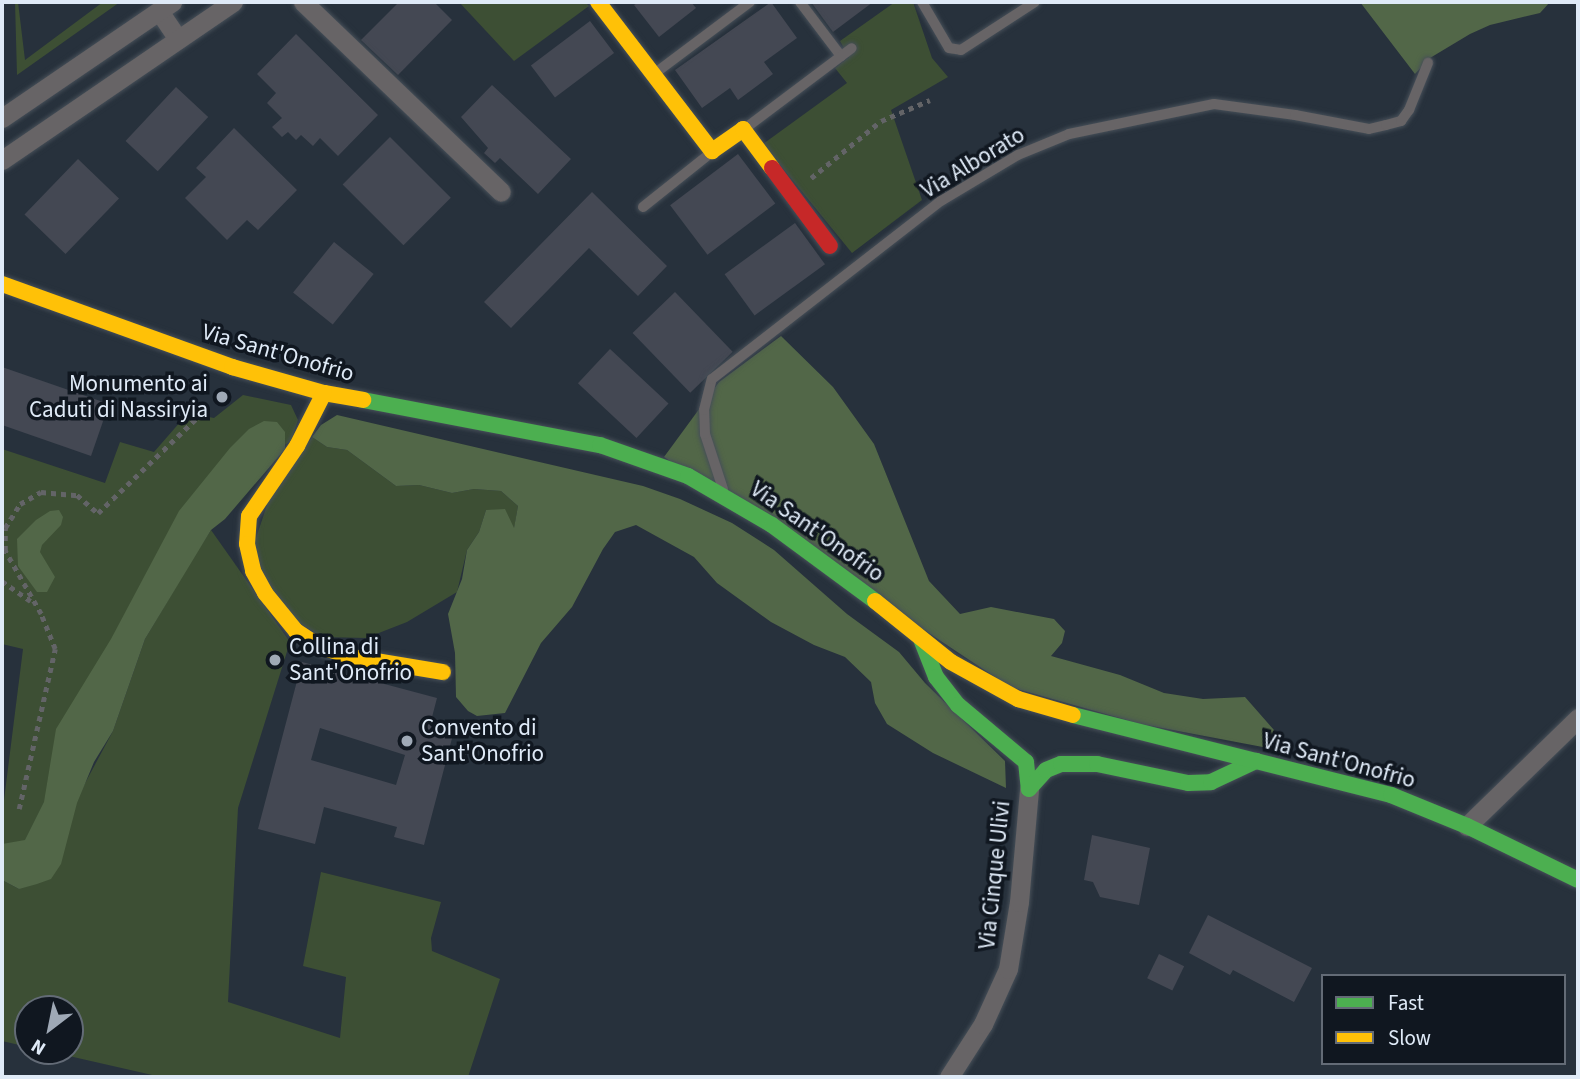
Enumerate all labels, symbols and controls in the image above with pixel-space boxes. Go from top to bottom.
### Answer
street label: Via Alborato [916,121,1030,205]
street label: Via Sant'Onofrio [199,318,357,388]
place label: Monumento ai Caduti di Nassiryia [29,370,208,424]
marker: Monumento ai Caduti di Nassiryia [214,389,230,405]
street label: Via Sant'Onofrio [745,476,889,588]
place label: Collina di Sant'Onofrio [289,633,412,687]
marker: Collina di Sant'Onofrio [267,652,283,668]
place label: Convento di Sant'Onofrio [421,714,544,768]
street label: Via Sant'Onofrio [1260,727,1418,795]
marker: Convento di Sant'Onofrio [399,733,415,749]
street label: Via Cinque Ulivi [973,799,1017,951]
legend [1321,974,1566,1065]
text: Fast [1388,988,1424,1018]
north arrow [14,995,84,1065]
text: Slow [1388,1023,1431,1053]
text: N [26,1032,51,1061]

